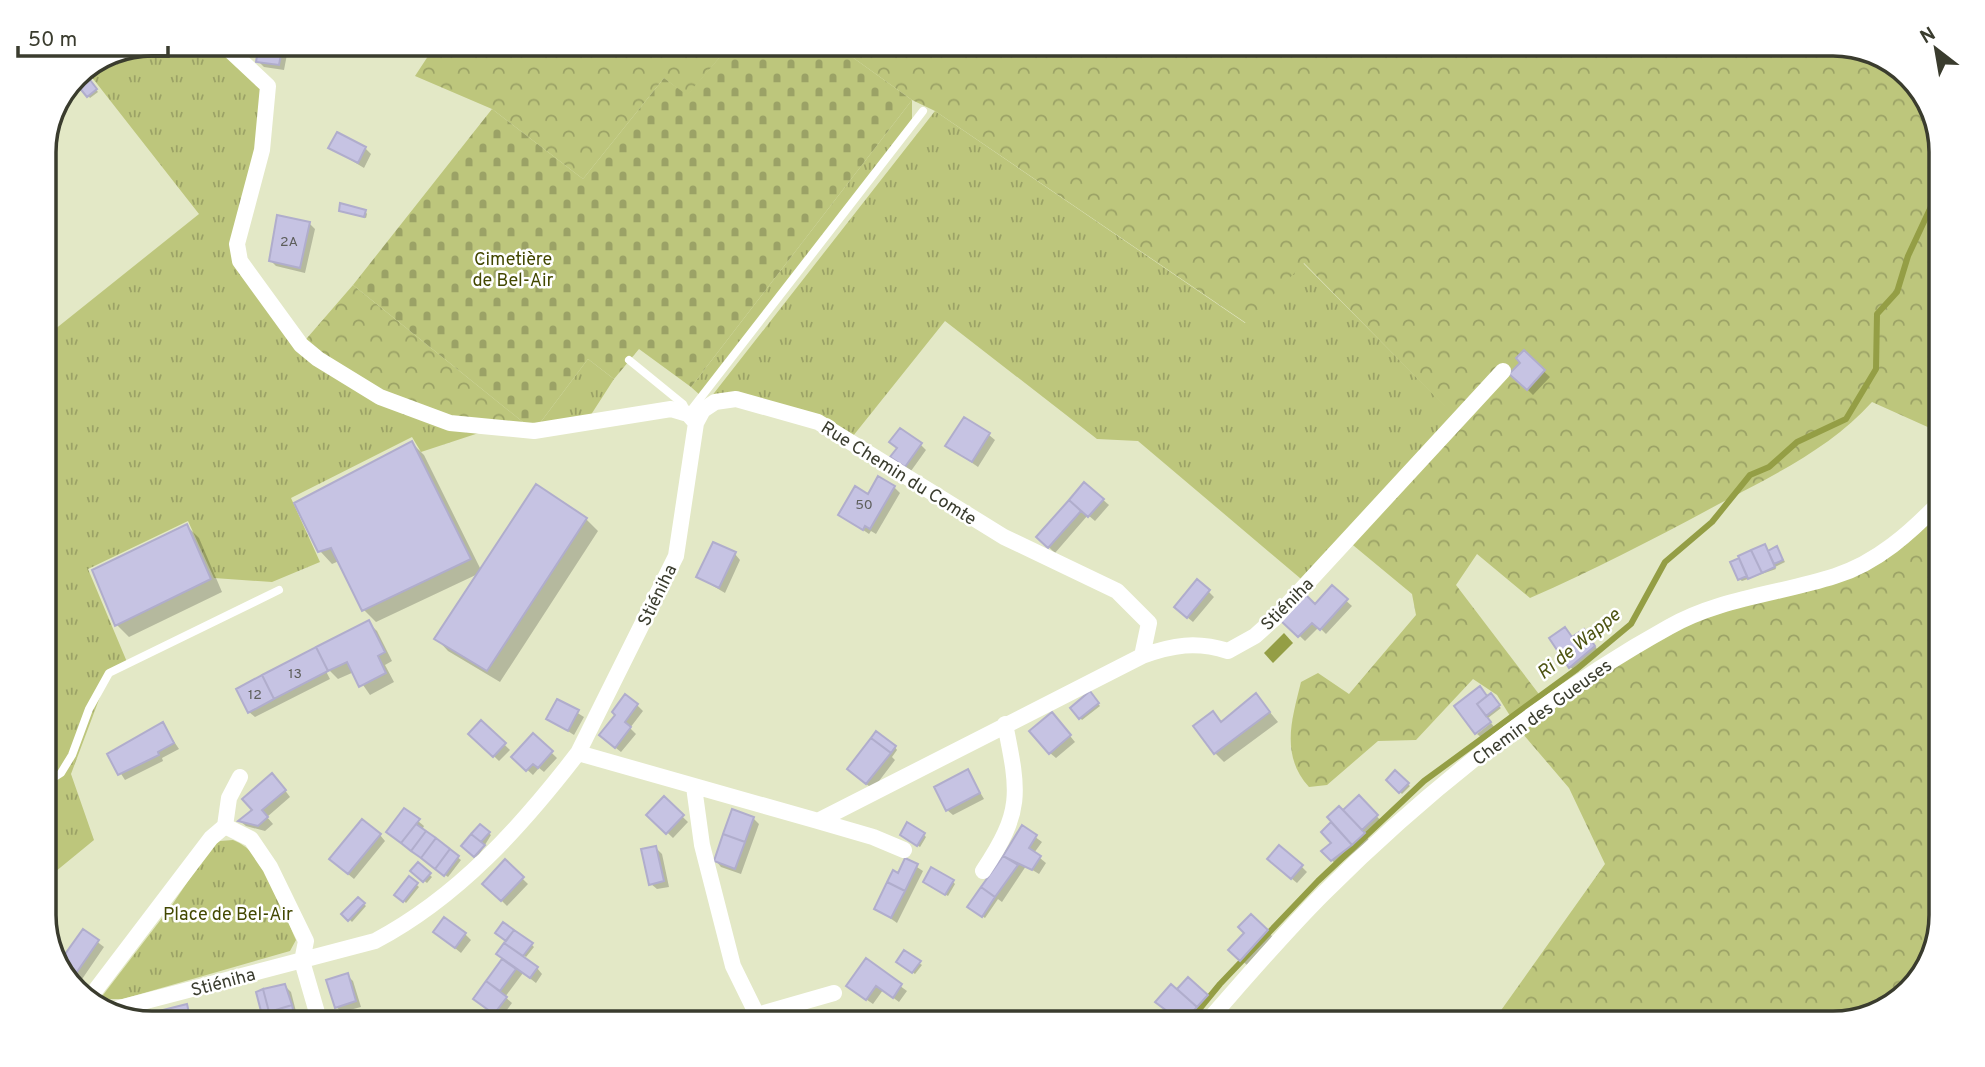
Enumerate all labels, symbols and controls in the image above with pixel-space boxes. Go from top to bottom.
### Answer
scale bar [18,14,168,58]
north arrow [1901,14,1971,84]
text: N [1916,22,1940,50]
text: 50 m [28,27,77,54]
house number: 2A [280,234,298,251]
park label: Cimetière de Bel-Air [472,249,554,293]
street label: Rue Chemin du Comte [816,417,980,532]
house number: 50 [855,497,873,514]
street label: Stiéniha [634,561,683,630]
street label: Stiéniha [1257,574,1319,636]
water label: Ri de Wappe [1533,603,1626,686]
street label: Chemin des Gueuses [1469,655,1617,772]
house number: 13 [288,666,302,683]
house number: 12 [248,687,262,704]
park label: Place de Bel-Air [163,904,293,927]
street label: Stiéniha [189,964,258,1003]

